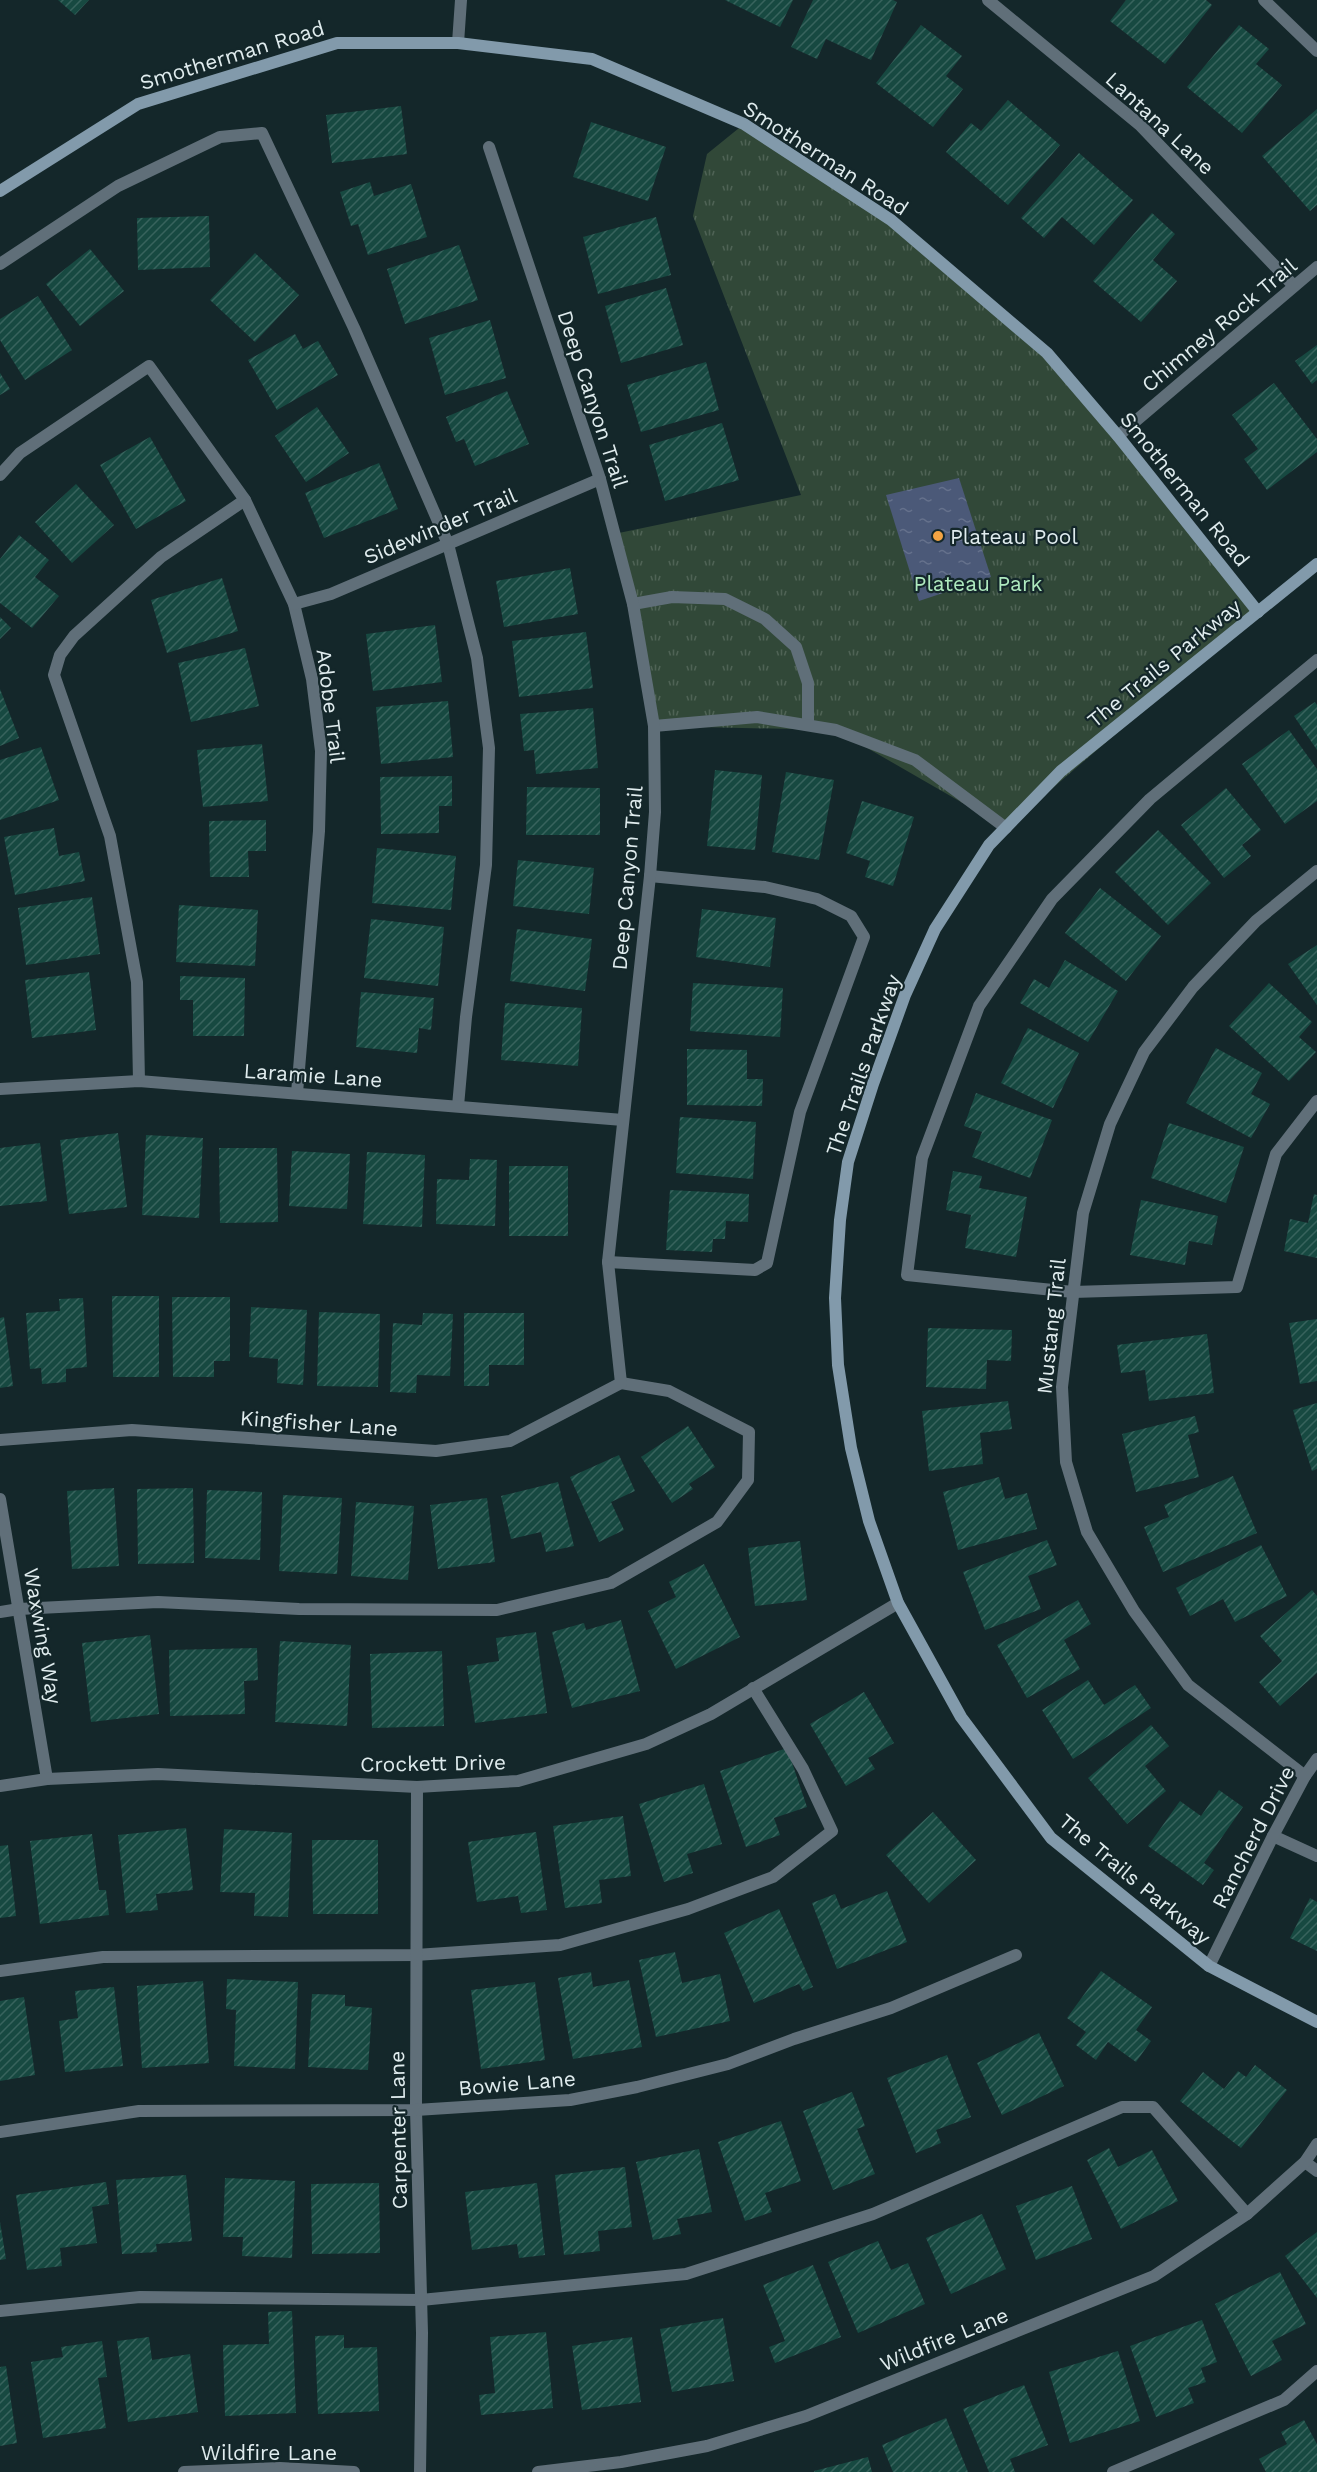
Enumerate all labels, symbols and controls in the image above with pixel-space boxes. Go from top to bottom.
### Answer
street label: Smotherman Road [137,15,327,95]
street label: Lantana Lane [1101,66,1219,180]
street label: Smotherman Road [739,95,913,221]
street label: Chimney Rock Trail [1136,253,1302,397]
street label: Deep Canyon Trail [553,307,634,491]
street label: Smotherman Road [1115,407,1255,571]
street label: Sidewinder Trail [360,482,521,569]
place label: Plateau Pool [950,524,1078,549]
marker: Plateau Pool [931,529,945,543]
park label: Plateau Park [914,571,1042,596]
street label: The Trails Parkway [1082,593,1246,733]
street label: Adobe Trail [312,648,350,765]
street label: Deep Canyon Trail [606,784,648,971]
street label: The Trails Parkway [820,971,906,1159]
street label: Laramie Lane [243,1058,383,1092]
street label: Mustang Trail [1031,1256,1071,1395]
street label: Kingfisher Lane [239,1405,399,1441]
street label: Waxwing Way [19,1566,67,1706]
street label: Crockett Drive [360,1749,506,1777]
street label: Rancherd Drive [1206,1762,1300,1912]
street label: The Trails Parkway [1054,1808,1216,1950]
street label: Carpenter Lane [384,2050,412,2210]
street label: Bowie Lane [457,2065,577,2101]
street label: Wildfire Lane [876,2302,1012,2376]
street label: Wildfire Lane [201,2440,337,2465]

